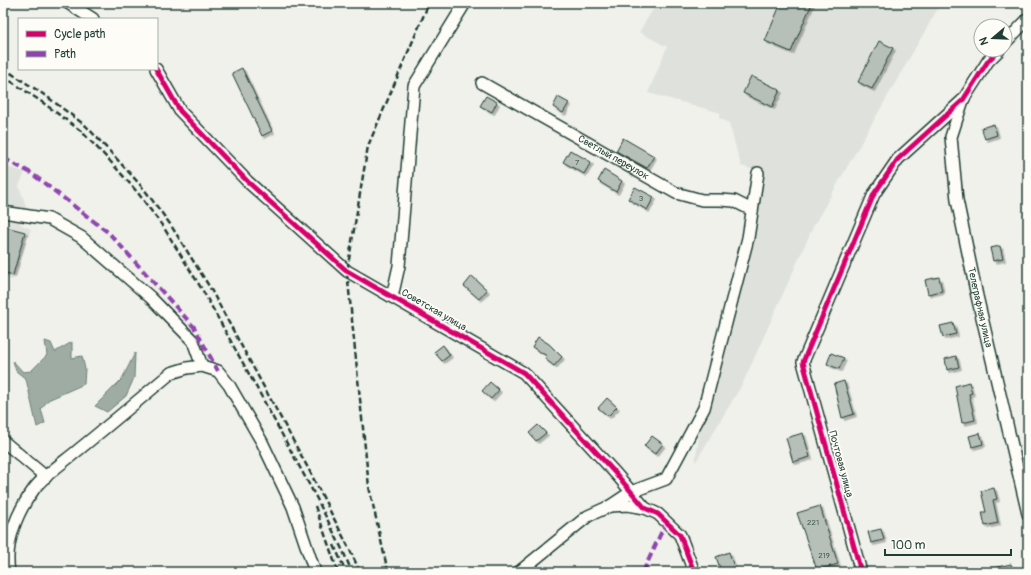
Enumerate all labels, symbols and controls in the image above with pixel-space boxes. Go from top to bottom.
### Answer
legend [18,18,158,70]
north arrow [973,18,1013,58]
text: Cycle path [54,27,106,42]
text: N [976,35,991,47]
text: Path [54,47,76,62]
street label: Светлый переулок [576,133,651,182]
house number: 7 [575,158,580,167]
house number: 3 [639,194,644,203]
street label: Телеграфная улица [965,266,995,349]
street label: Советская улица [399,287,469,334]
street label: Почтовая улица [826,430,856,499]
house number: 221 [807,518,819,527]
scale bar [885,531,1011,557]
text: 100 m [891,538,926,553]
house number: 219 [818,551,830,560]

